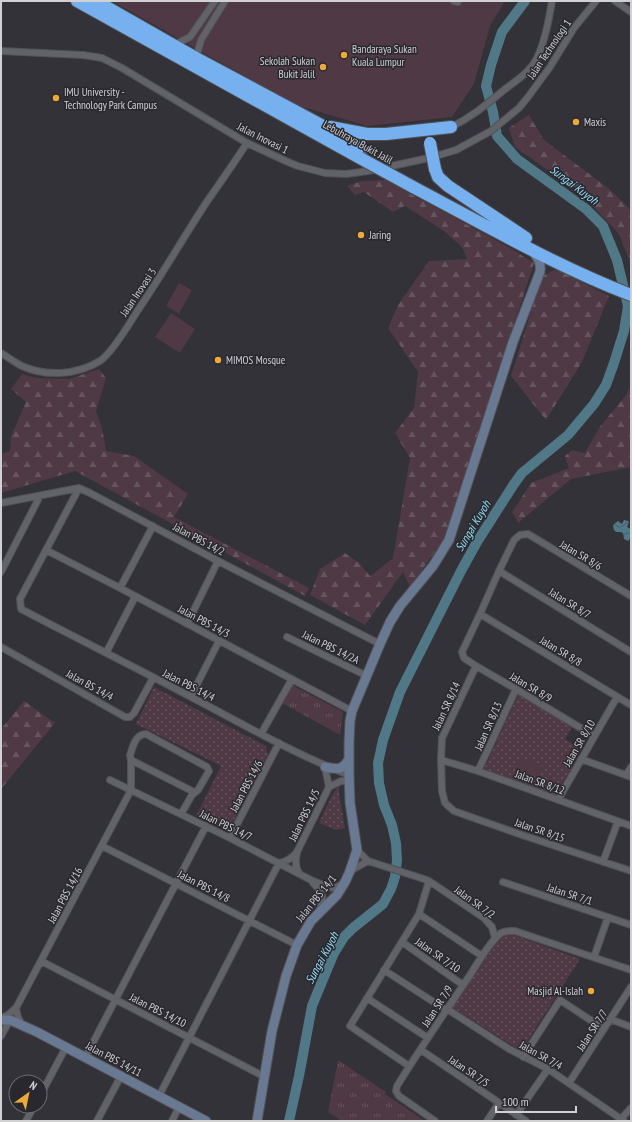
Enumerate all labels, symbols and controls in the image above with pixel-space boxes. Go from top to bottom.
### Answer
street label: Jalan Technologi 1 [523,16,574,82]
place label: Bandaraya Sukan Kuala Lumpur [352,42,417,69]
marker: Bandaraya Sukan Kuala Lumpur [339,50,349,60]
place label: Sekolah Sukan Bukit Jalil [260,54,315,81]
marker: Sekolah Sukan Bukit Jalil [318,62,328,72]
place label: IMU University - Technology Park Campus [64,85,157,112]
marker: IMU University - Technology Park Campus [51,93,61,103]
place label: Maxis [584,115,606,129]
street label: Lebuhraya Bukit Jalil [321,117,396,167]
marker: Maxis [571,117,581,127]
street label: Jalan Inovasi 1 [234,119,291,157]
water label: Sungai Kuyoh [547,162,602,208]
place label: Jaring [368,228,391,242]
marker: Jaring [356,230,366,240]
street label: Jalan Inovasi 3 [116,265,159,320]
place label: MIMOS Mosque [226,353,286,367]
marker: MIMOS Mosque [213,355,223,365]
water label: Sungai Kuyoh [452,497,494,554]
street label: Jalan PBS 14/2 [170,519,227,558]
street label: Jalan SR 8/6 [557,536,605,573]
street label: Jalan SR 8/7 [546,584,594,621]
street label: Jalan PBS 14/3 [175,601,232,640]
street label: Jalan PBS 14/2A [299,627,362,667]
street label: Jalan SR 8/8 [537,632,585,669]
street label: Jalan PBS 14/4 [160,665,217,704]
street label: Jalan BS 14/4 [63,666,116,704]
street label: Jalan SR 8/9 [507,668,555,705]
street label: Jalan SR 8/14 [428,680,463,733]
street label: Jalan SR 8/13 [471,700,505,753]
street label: Jalan SR 8/10 [560,717,598,770]
street label: Jalan PBS 14/6 [226,758,265,815]
street label: Jalan SR 8/12 [512,766,567,797]
street label: Jalan PBS 14/5 [285,787,323,844]
street label: Jalan PBS 14/7 [197,806,254,844]
street label: Jalan SR 8/15 [512,815,567,845]
street label: Jalan PBS 14/16 [44,865,86,926]
street label: Jalan PBS 14/8 [175,866,232,905]
street label: Jalan PBS 14/1 [292,872,339,925]
street label: Jalan SR 7/1 [545,880,594,908]
street label: Jalan SR 7/2 [451,882,498,921]
water label: Sungai Kuyoh [302,929,342,986]
street label: Jalan SR 7/10 [412,934,463,976]
street label: Jalan SR 7/9 [418,983,456,1030]
place label: Masjid Al-Islah [527,984,583,998]
marker: Masjid Al-Islah [586,986,596,996]
street label: Jalan PBS 14/10 [127,989,189,1030]
street label: Jalan SR 7/7 [573,1007,611,1054]
street label: Jalan SR 7/4 [516,1037,565,1072]
street label: Jalan PBS 14/11 [83,1038,144,1080]
street label: Jalan SR 7/5 [445,1052,492,1090]
north arrow [8,1074,48,1114]
text: N [27,1078,40,1093]
scale bar [496,1088,576,1114]
text: 100 m [502,1094,529,1109]

